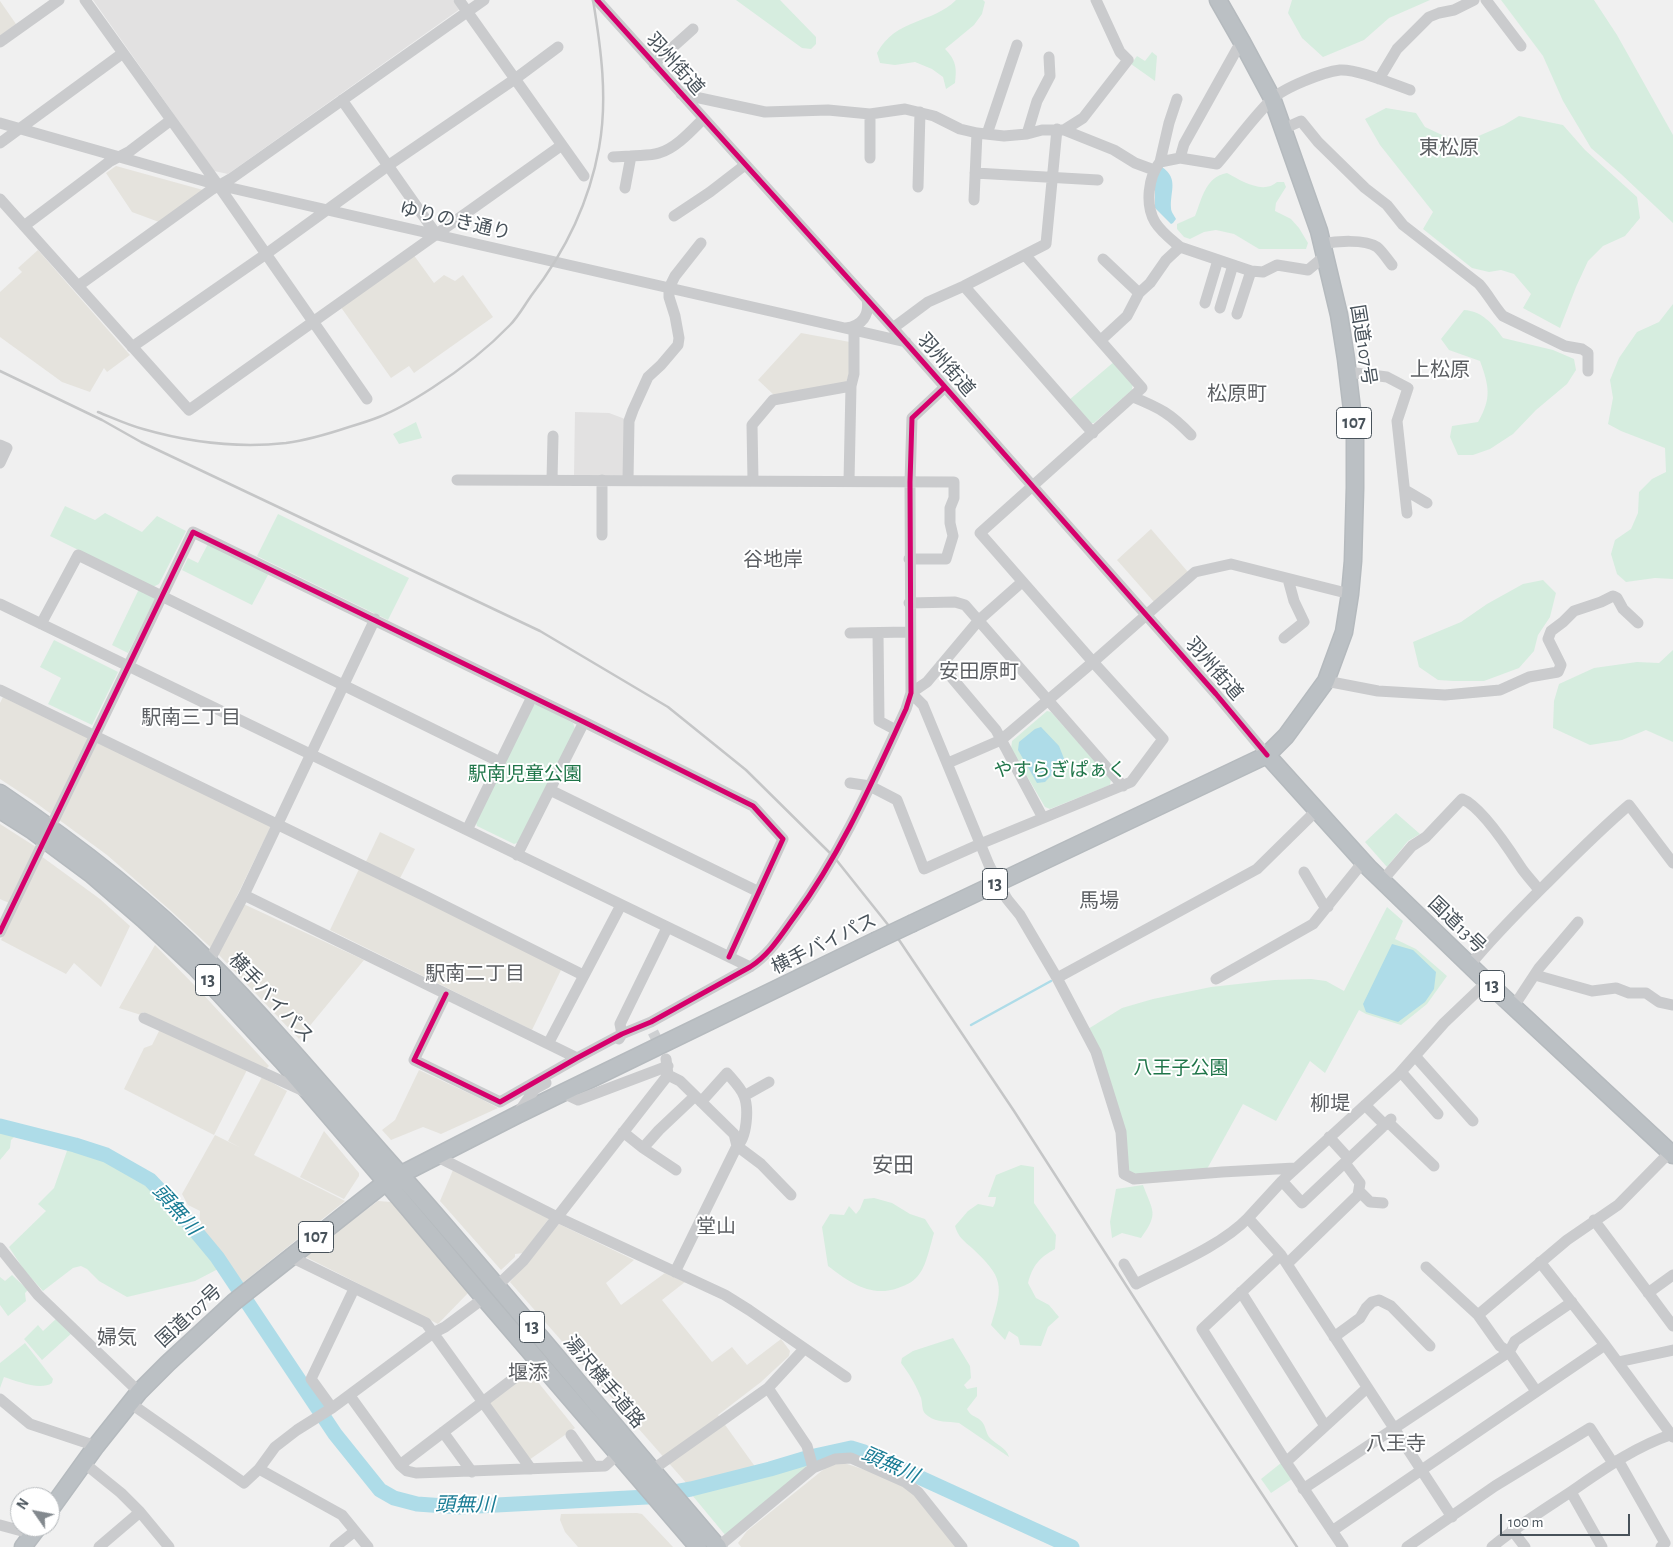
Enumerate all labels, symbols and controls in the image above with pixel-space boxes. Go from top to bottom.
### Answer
street label: 羽州街道 [641,28,709,100]
district label: 東松原 [1419,136,1479,160]
street label: ゆりのき通り [397,197,513,245]
street label: 国道107号 [1345,303,1381,387]
street label: 羽州街道 [912,329,980,401]
district label: 上松原 [1410,358,1470,382]
district label: 松原町 [1207,382,1267,406]
road number: 107 [1336,408,1372,438]
district label: 谷地岸 [743,548,803,572]
street label: 羽州街道 [1180,633,1248,705]
district label: 安田原町 [939,660,1019,684]
district label: 駅南三丁目 [141,706,241,730]
park label: やすらぎぱぁく [994,759,1126,781]
park label: 駅南児童公園 [468,763,582,785]
road number: 13 [982,869,1008,900]
district label: 馬場 [1079,889,1119,913]
street label: 国道13号 [1423,892,1491,958]
street label: 横手バイパス [768,909,880,979]
street label: 横手バイパス [224,949,318,1047]
district label: 駅南二丁目 [425,962,525,986]
road number: 13 [196,964,220,996]
road number: 13 [1480,970,1504,1001]
park label: 八王子公園 [1134,1057,1228,1079]
district label: 柳堤 [1310,1092,1350,1116]
district label: 安田 [872,1153,914,1179]
water label: 頭無川 [147,1180,205,1240]
district label: 堂山 [696,1215,736,1239]
road number: 107 [298,1222,334,1252]
street label: 国道107号 [151,1280,227,1352]
road number: 13 [520,1311,544,1342]
district label: 婦気 [97,1326,137,1350]
street label: 湯沢横手道路 [559,1331,649,1433]
district label: 堰添 [508,1361,548,1385]
district label: 八王寺 [1366,1432,1426,1456]
water label: 頭無川 [858,1442,922,1488]
north arrow [10,1487,60,1537]
water label: 頭無川 [435,1493,495,1517]
text: N [15,1496,32,1512]
scale bar [1503,1504,1633,1536]
text: 100 m [1508,1515,1543,1530]

